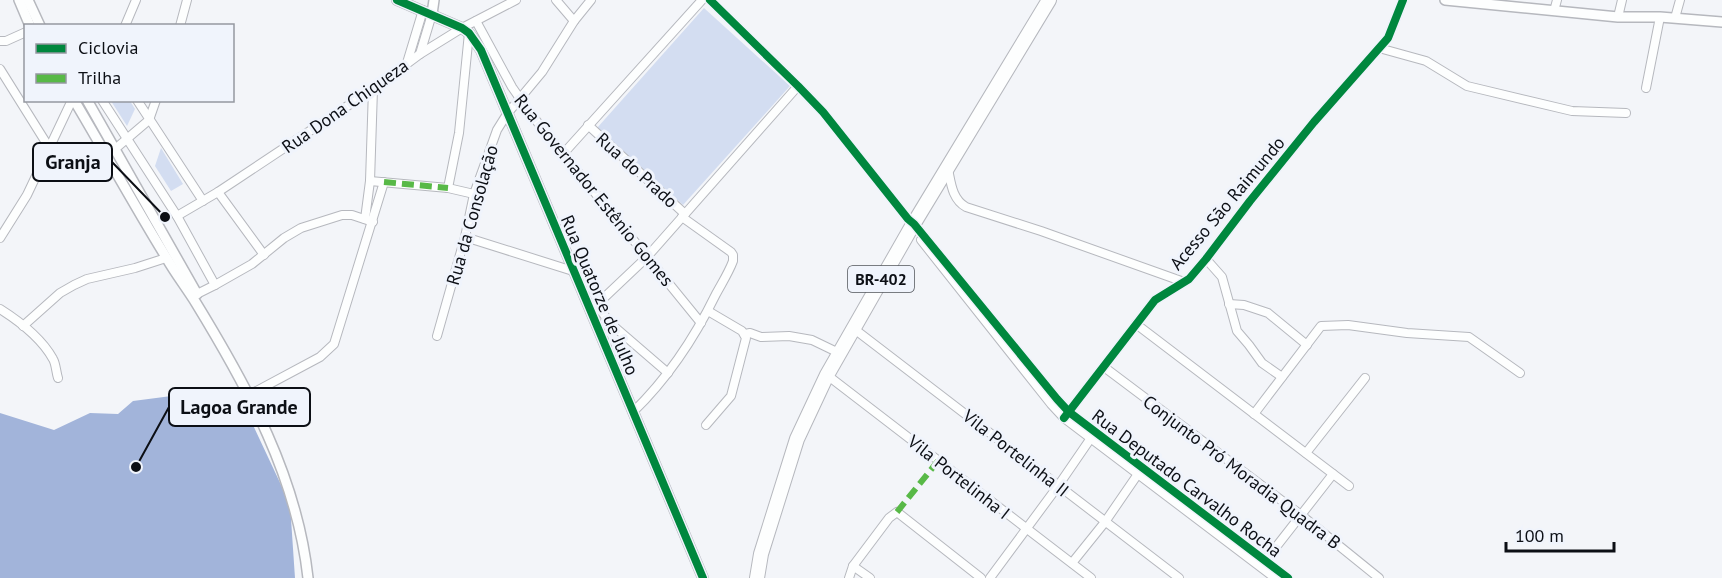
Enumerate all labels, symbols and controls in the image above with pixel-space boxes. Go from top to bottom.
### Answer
legend [24,24,234,102]
text: Ciclovia [78,36,138,59]
street label: Rua Dona Chiqueza [277,54,413,158]
text: Trilha [78,66,121,89]
street label: Rua Governador Estênio Gomes [509,89,679,291]
street label: Rua do Prado [591,127,683,213]
street label: Acesso São Raimundo [1164,131,1290,275]
street label: Rua da Consolação [441,142,503,288]
callout: Granja [33,143,112,181]
text: Granja [45,149,101,175]
street label: Rua Quatorze de Julho [556,212,644,378]
road number: BR-402 [848,266,914,292]
callout: Lagoa Grande [169,388,310,426]
street label: Conjunto Pró Moradia Quadra B [1138,390,1346,554]
text: Lagoa Grande [180,394,298,420]
street label: Rua Deputado Carvalho Rocha [1087,404,1287,562]
street label: Vila Portelinha II [959,405,1073,501]
street label: Vila Portelinha I [904,430,1014,524]
scale bar [1506,515,1614,553]
text: 100 m [1515,524,1564,547]

